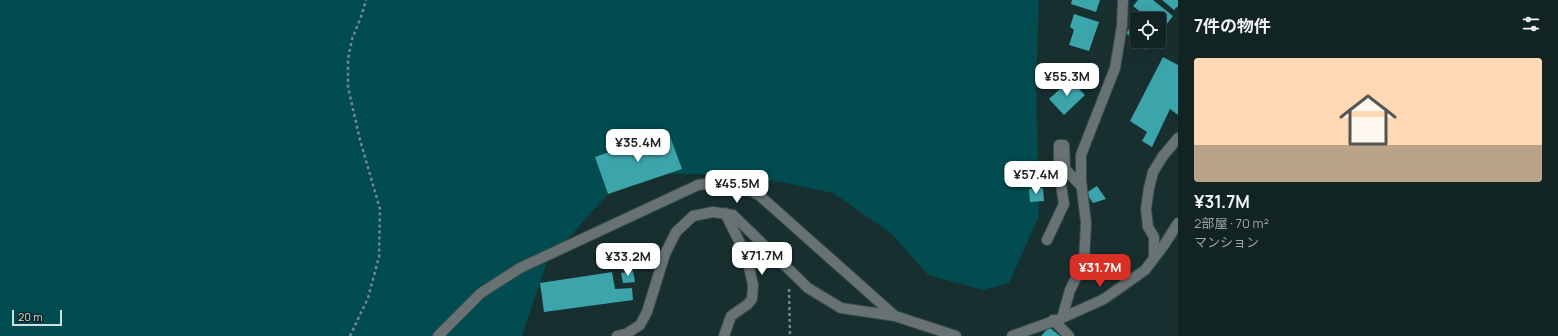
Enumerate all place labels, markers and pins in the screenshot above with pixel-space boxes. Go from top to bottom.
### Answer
pin: ¥55.3M [1034,63,1100,97]
pin: ¥35.4M [605,129,671,163]
pin: ¥57.4M [1003,161,1069,195]
pin: ¥45.5M [704,170,770,204]
pin: ¥71.7M [729,242,795,276]
pin: ¥33.2M [595,243,661,277]
pin: ¥31.7M [1067,254,1133,288]

